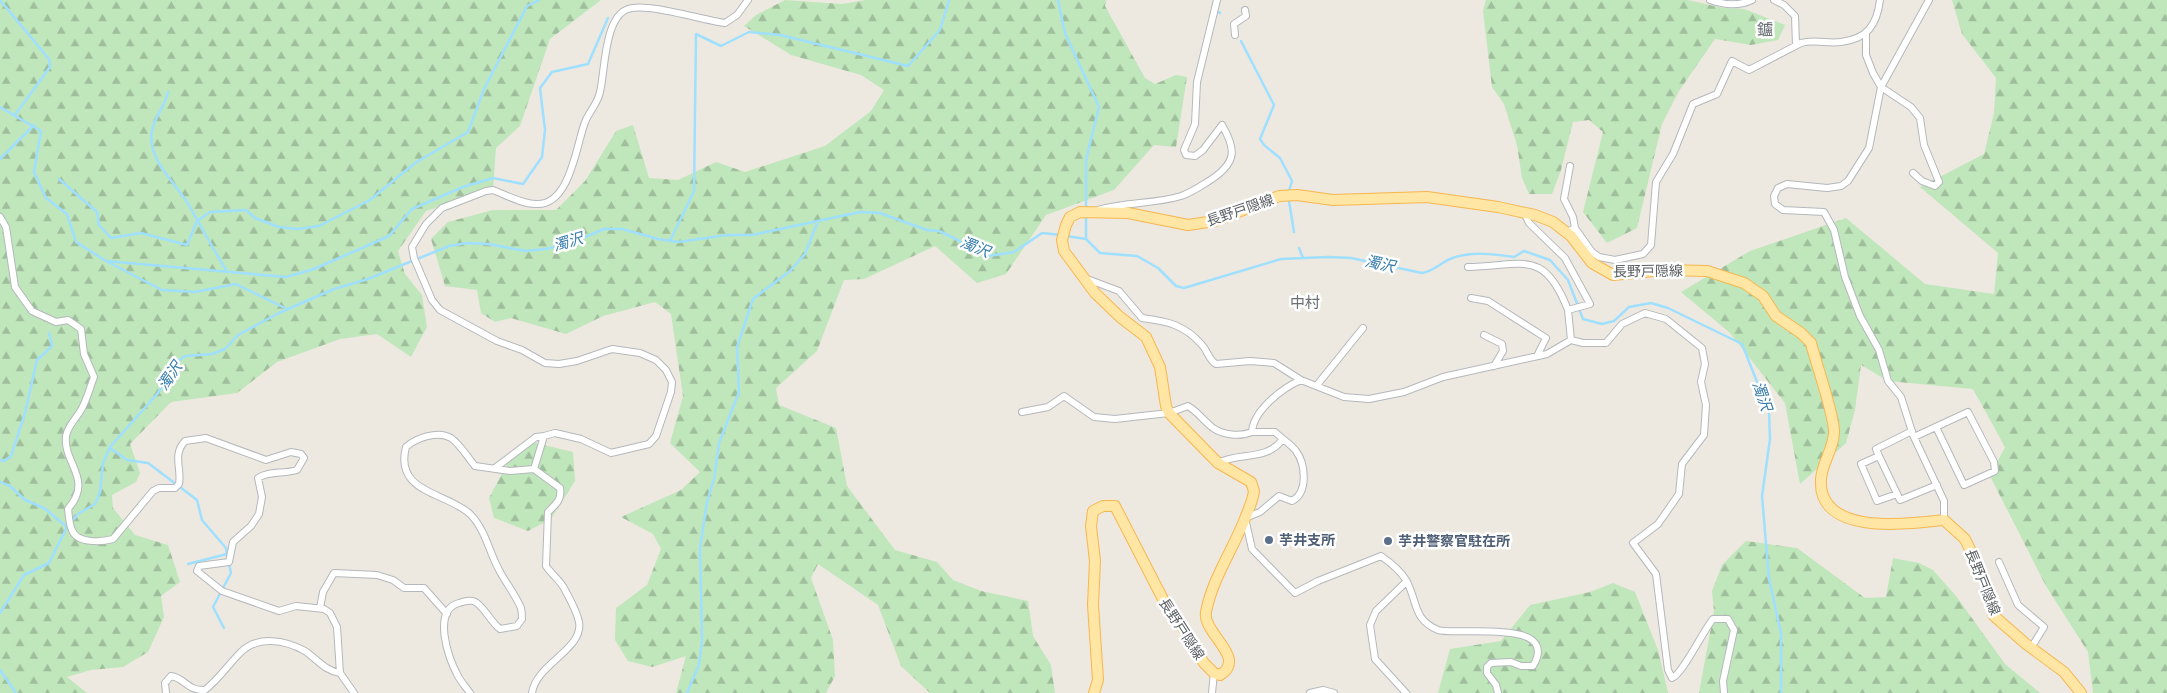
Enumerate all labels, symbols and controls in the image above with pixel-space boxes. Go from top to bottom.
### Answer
district label: 鑪 [1757,20,1773,39]
street label: 長野戸隠線 [1204,191,1276,229]
water label: 濁沢 [551,229,587,255]
water label: 濁沢 [958,233,994,262]
water label: 濁沢 [1363,252,1398,276]
street label: 長野戸隠線 [1613,262,1683,280]
district label: 中村 [1290,294,1320,312]
water label: 濁沢 [154,357,187,393]
water label: 濁沢 [1749,379,1776,415]
place label: 芋井支所 [1279,532,1335,548]
place label: 芋井警察官駐在所 [1398,533,1510,549]
marker: 芋井支所 [1263,534,1275,546]
marker: 芋井警察官駐在所 [1382,535,1394,547]
street label: 長野戸隠線 [1962,547,2004,617]
street label: 長野戸隠線 [1156,595,1208,663]

